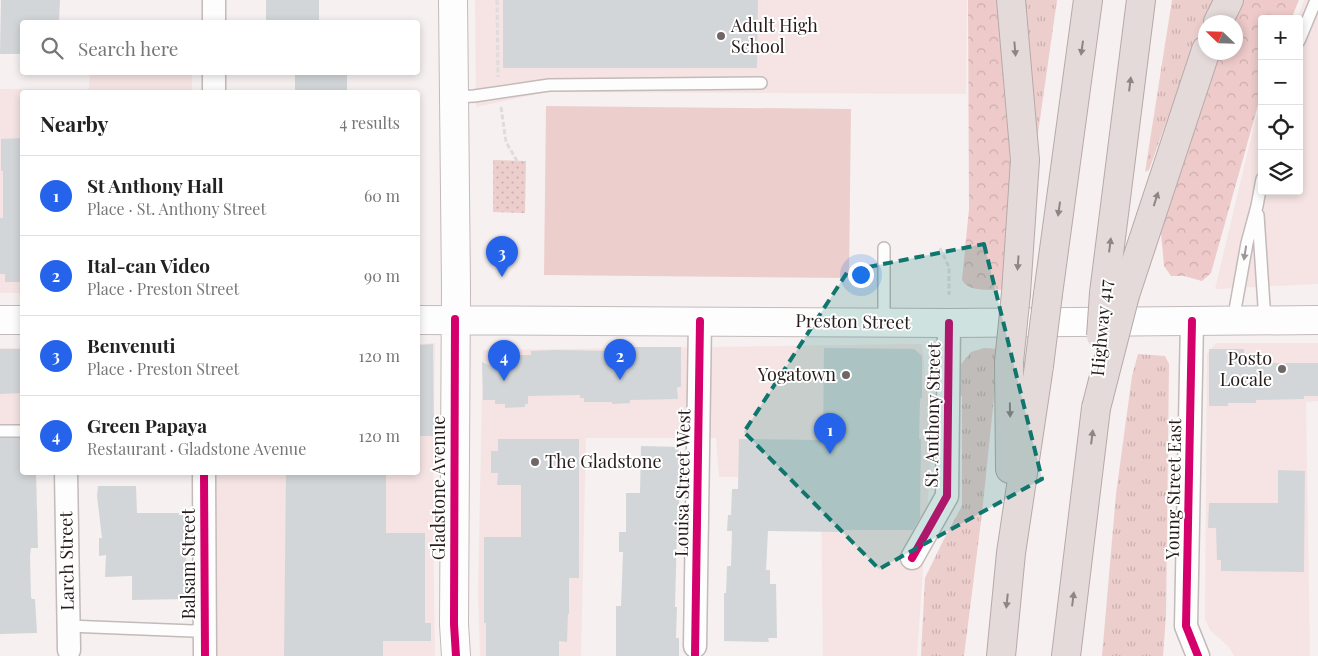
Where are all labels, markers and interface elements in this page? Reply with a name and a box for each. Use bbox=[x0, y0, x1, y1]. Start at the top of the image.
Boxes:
place label: Adult High School bbox=[730, 13, 818, 58]
north arrow bbox=[1198, 15, 1243, 60]
map controls bbox=[1258, 15, 1303, 195]
button: + bbox=[1258, 15, 1303, 60]
search box bbox=[20, 20, 420, 75]
marker: Adult High School bbox=[715, 30, 727, 42]
icon: search bbox=[38, 34, 66, 62]
text: Search here bbox=[78, 35, 178, 61]
one-way arrow bbox=[1012, 41, 1020, 57]
one-way arrow bbox=[1077, 41, 1085, 57]
button: − bbox=[1258, 60, 1303, 105]
one-way arrow bbox=[1127, 75, 1135, 91]
button: locate bbox=[1258, 105, 1303, 150]
text: Nearby bbox=[40, 109, 109, 137]
text: 4 results bbox=[339, 112, 400, 133]
button: layers bbox=[1258, 150, 1303, 195]
text: St Anthony Hall bbox=[87, 172, 224, 198]
text: 1 bbox=[53, 185, 59, 206]
text: 60 m bbox=[364, 185, 400, 206]
one-way arrow bbox=[1153, 191, 1160, 206]
text: Place · St. Anthony Street bbox=[87, 198, 266, 219]
one-way arrow bbox=[1055, 202, 1063, 218]
pin: 3 bbox=[486, 236, 518, 277]
one-way arrow bbox=[1106, 237, 1114, 253]
one-way arrow bbox=[1241, 245, 1249, 261]
text: Ital-can Video bbox=[87, 252, 210, 278]
one-way arrow bbox=[1013, 255, 1021, 271]
your location bbox=[848, 262, 874, 288]
text: 2 bbox=[52, 265, 60, 286]
text: 90 m bbox=[364, 265, 400, 286]
text: Place · Preston Street bbox=[87, 278, 239, 299]
street label: Highway 417 bbox=[1085, 278, 1117, 377]
street label: Preston Street bbox=[795, 308, 911, 334]
text: Benvenuti bbox=[87, 332, 175, 358]
pin: 2 bbox=[604, 339, 636, 380]
pin: 4 bbox=[488, 340, 520, 381]
street label: St. Anthony Street bbox=[919, 341, 945, 488]
text: 3 bbox=[52, 345, 60, 366]
text: 120 m bbox=[359, 345, 400, 366]
place label: Posto Locale bbox=[1220, 346, 1272, 391]
text: Place · Preston Street bbox=[87, 358, 239, 379]
place label: Yogatown bbox=[757, 362, 836, 386]
marker: Posto Locale bbox=[1276, 363, 1288, 375]
marker: Yogatown bbox=[840, 369, 852, 381]
one-way arrow bbox=[1006, 403, 1014, 419]
street label: Louisa Street West bbox=[669, 408, 695, 557]
text: Green Papaya bbox=[87, 412, 207, 438]
pin: 1 bbox=[814, 413, 846, 454]
street label: Gladstone Avenue bbox=[426, 416, 450, 560]
street label: Young Street East bbox=[1160, 418, 1186, 561]
text: 4 bbox=[52, 425, 60, 446]
text: 120 m bbox=[359, 425, 400, 446]
one-way arrow bbox=[1088, 429, 1096, 445]
text: Restaurant · Gladstone Avenue bbox=[87, 438, 306, 459]
place label: The Gladstone bbox=[545, 449, 662, 473]
marker: The Gladstone bbox=[529, 456, 541, 468]
street label: Balsam Street bbox=[176, 508, 200, 620]
street label: Larch Street bbox=[53, 511, 79, 611]
one-way arrow bbox=[1069, 590, 1077, 606]
one-way arrow bbox=[1002, 594, 1010, 610]

